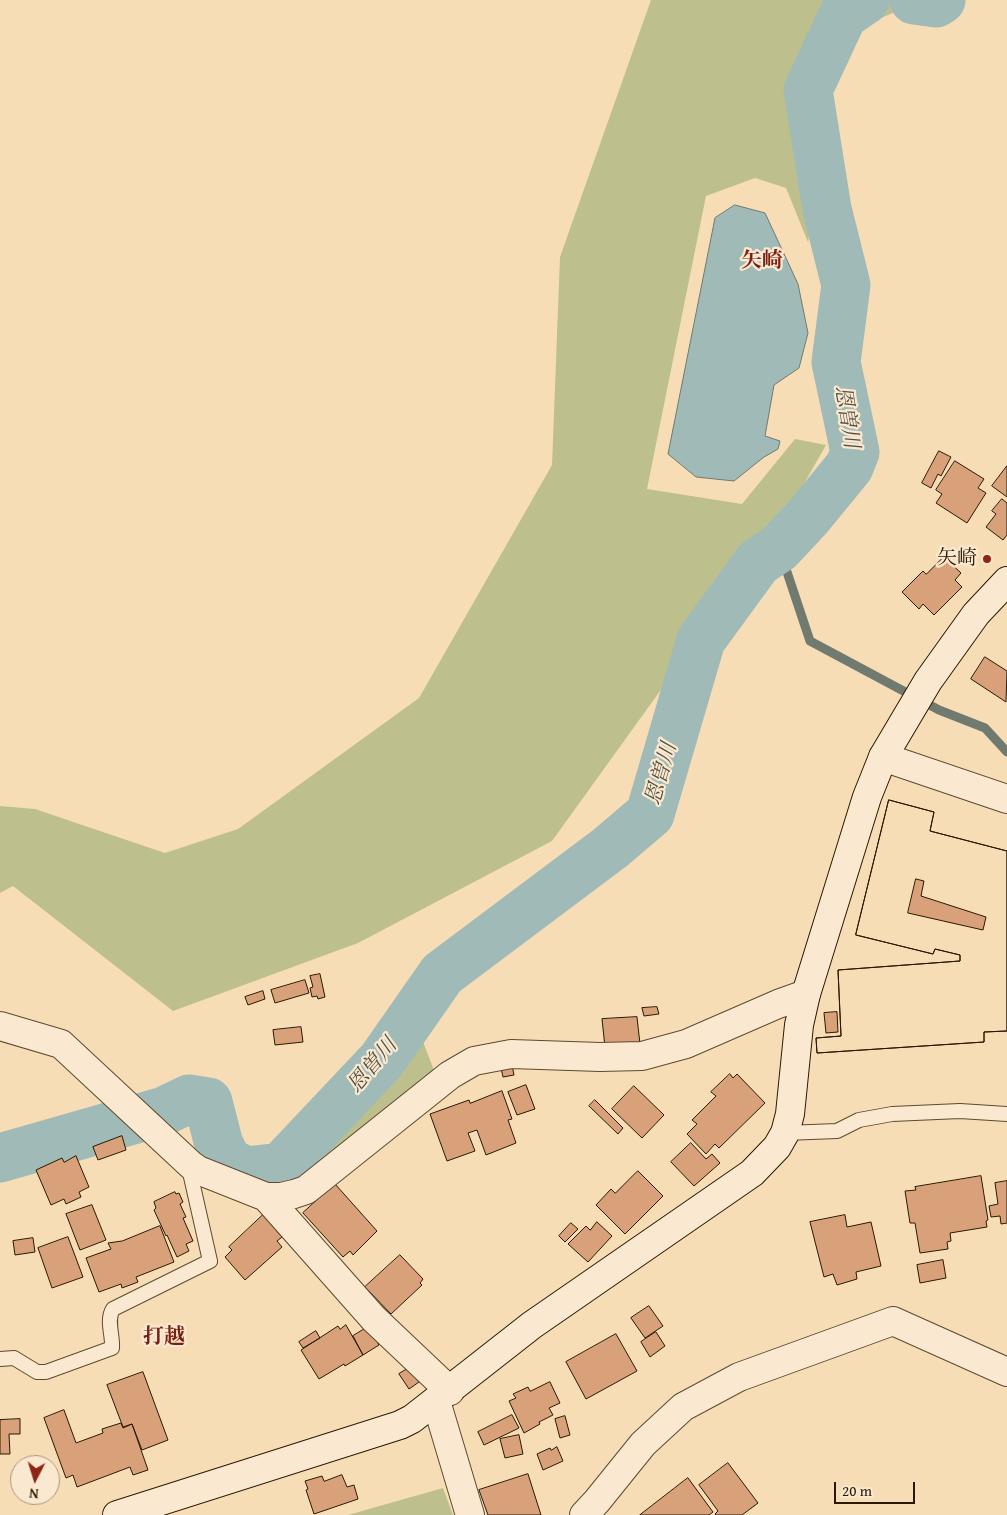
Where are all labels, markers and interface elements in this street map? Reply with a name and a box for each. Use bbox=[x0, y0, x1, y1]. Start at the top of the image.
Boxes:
district label: 矢崎 bbox=[741, 249, 783, 275]
water label: 恩曽川 bbox=[829, 384, 863, 450]
place label: 矢崎 bbox=[937, 547, 977, 571]
marker: 矢崎 bbox=[981, 553, 993, 565]
water label: 恩曽川 bbox=[641, 740, 683, 808]
water label: 恩曽川 bbox=[343, 1034, 403, 1098]
district label: 打越 bbox=[143, 1325, 185, 1351]
north arrow bbox=[10, 1455, 60, 1505]
scale bar bbox=[837, 1472, 918, 1504]
text: 20 m bbox=[842, 1480, 872, 1501]
text: N bbox=[28, 1484, 39, 1504]

